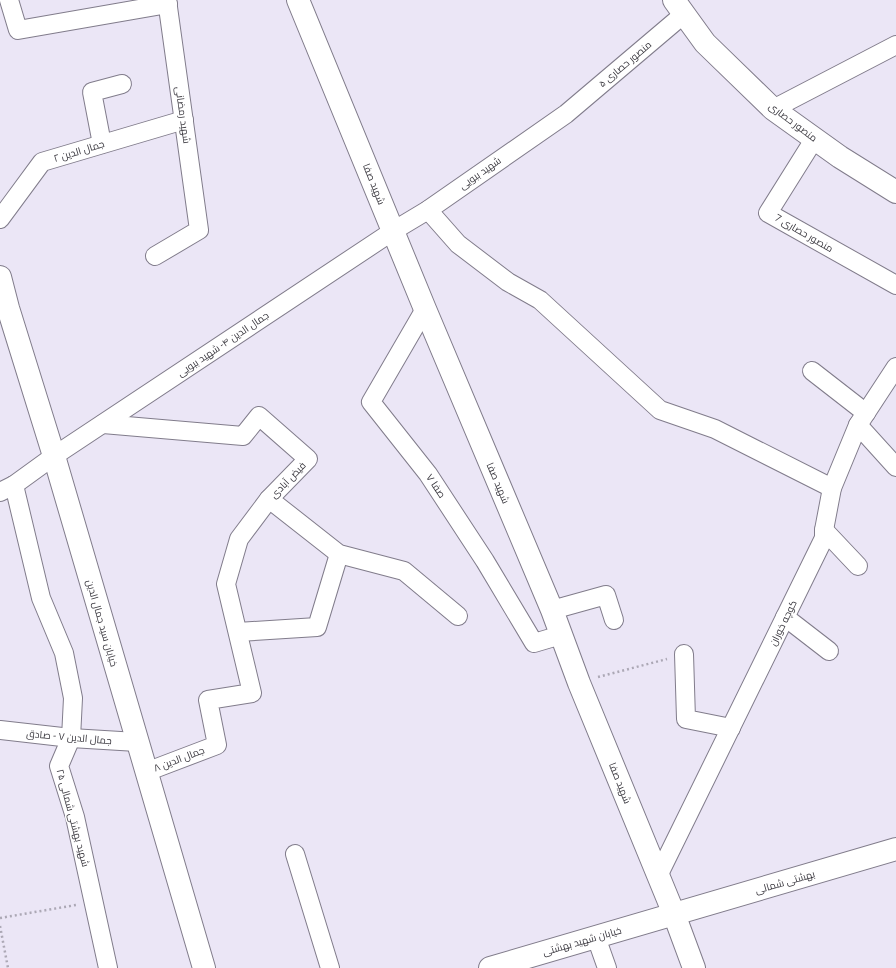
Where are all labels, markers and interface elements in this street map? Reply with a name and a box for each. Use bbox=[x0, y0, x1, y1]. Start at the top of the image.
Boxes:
street label: منصور حصاری ۵ bbox=[596, 39, 654, 90]
street label: شهید رمضانی bbox=[173, 86, 192, 144]
street label: منصور حصاری bbox=[766, 100, 819, 144]
street label: جمال الدین ۲ bbox=[52, 138, 106, 165]
street label: شهید ببویی bbox=[457, 155, 504, 192]
street label: شهید صفا bbox=[360, 162, 387, 206]
street label: منصور حصاری 7 bbox=[772, 212, 835, 255]
street label: جمال الدین ۴- شهید ببویی bbox=[175, 309, 271, 380]
street label: فیض آبادی bbox=[268, 460, 309, 501]
street label: شهید صفا bbox=[484, 461, 512, 505]
street label: صفا ۷ bbox=[424, 472, 448, 500]
street label: خیابان سید جمال الدین bbox=[83, 578, 120, 668]
street label: کوچه خوران bbox=[767, 598, 800, 648]
street label: جمال الدین ۷ - صادق bbox=[26, 728, 112, 747]
street label: جمال الدین ۸ bbox=[152, 744, 206, 775]
street label: شهید صفا bbox=[606, 761, 633, 805]
street label: ۲۵ شهید بهشتی شمالی bbox=[54, 768, 91, 868]
street label: بهشتی شمالی bbox=[754, 868, 816, 897]
street label: خیابان شهید بهشتی bbox=[541, 924, 623, 958]

